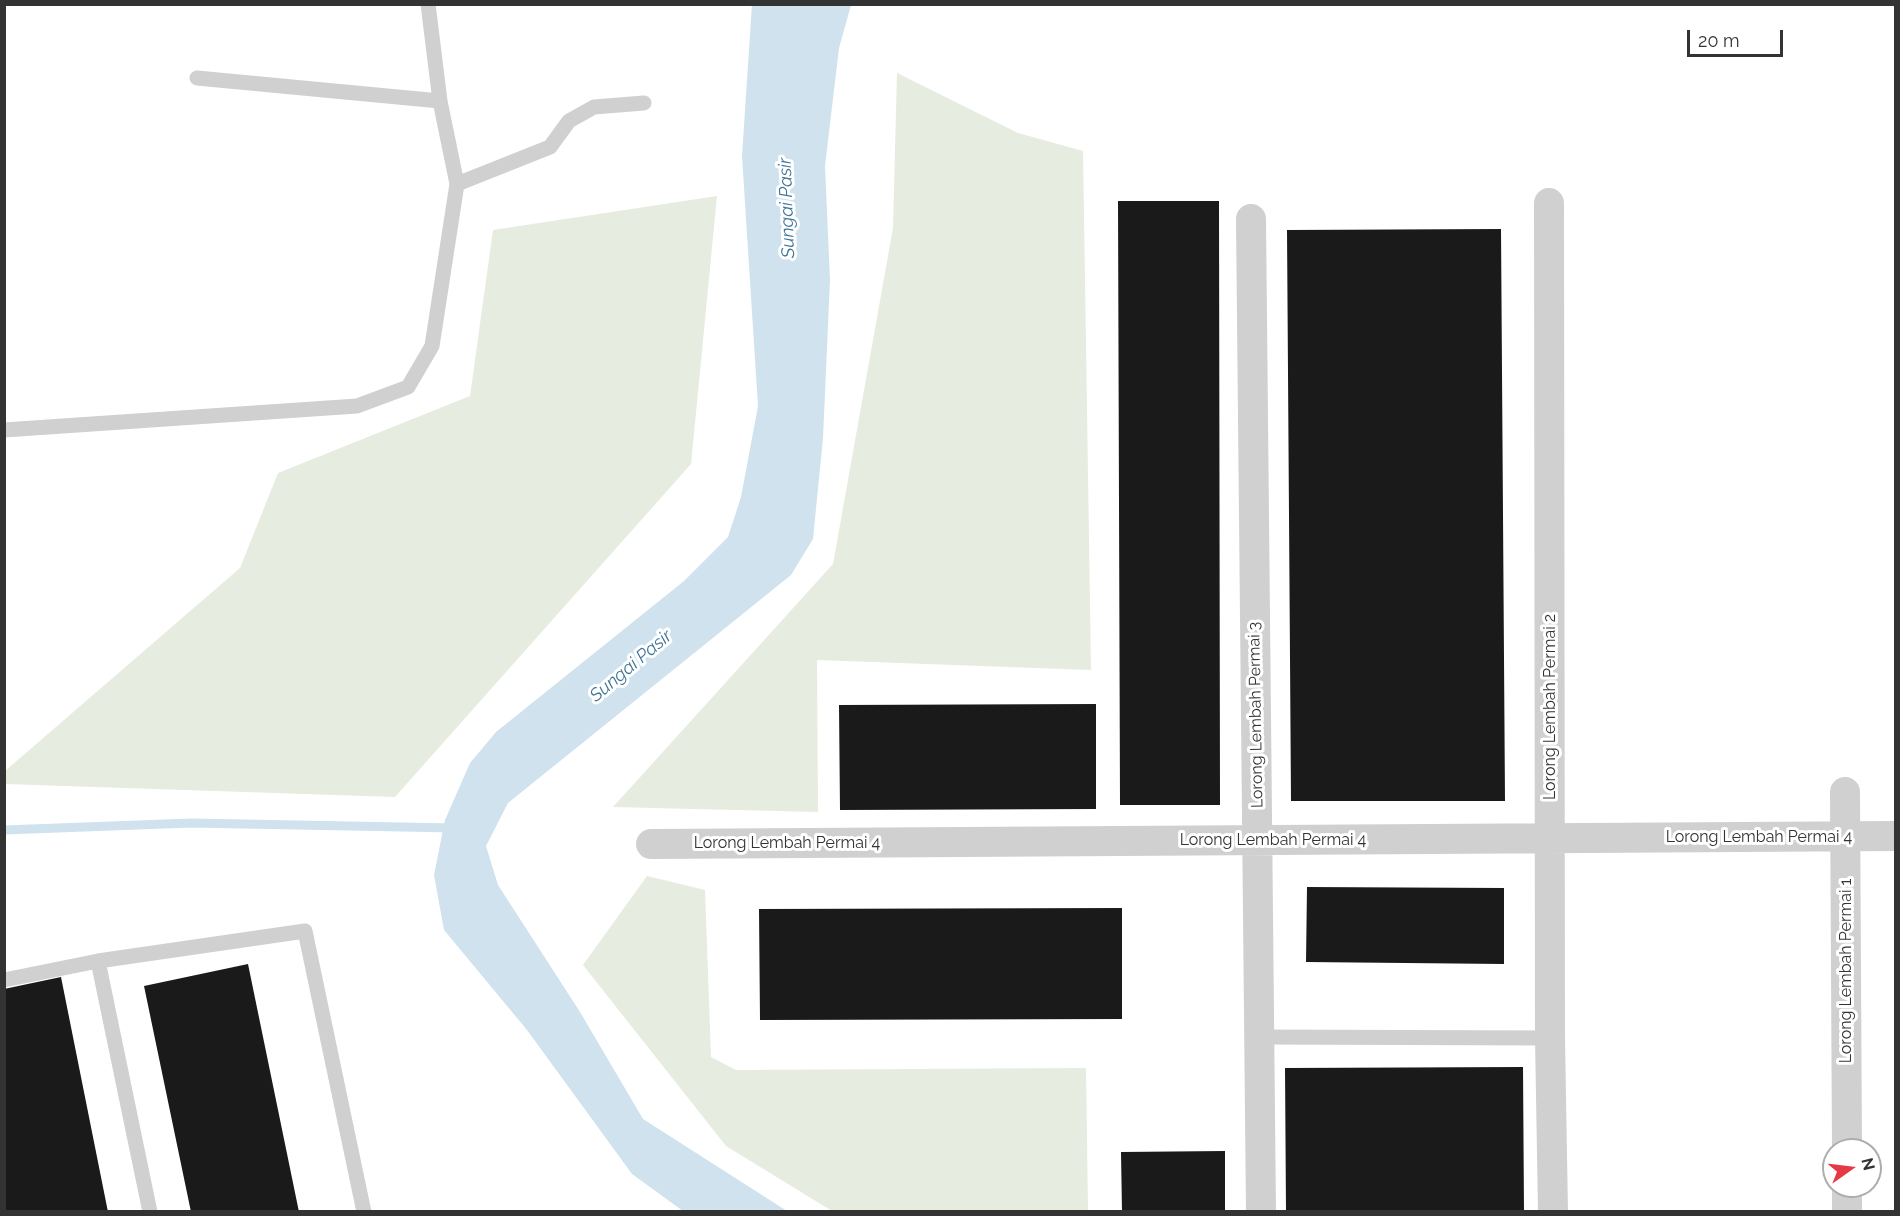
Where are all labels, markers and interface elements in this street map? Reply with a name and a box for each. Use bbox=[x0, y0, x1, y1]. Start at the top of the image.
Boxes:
scale bar bbox=[1690, 18, 1786, 56]
text: 20 m bbox=[1698, 30, 1740, 51]
water label: Sungai Pasir bbox=[774, 157, 800, 259]
street label: Lorong Lembah Permai 2 bbox=[1540, 614, 1560, 800]
street label: Lorong Lembah Permai 3 bbox=[1245, 622, 1267, 808]
water label: Sungai Pasir bbox=[586, 625, 676, 707]
street label: Lorong Lembah Permai 4 bbox=[1666, 827, 1852, 847]
street label: Lorong Lembah Permai 4 bbox=[1180, 830, 1366, 850]
street label: Lorong Lembah Permai 4 bbox=[694, 833, 880, 853]
street label: Lorong Lembah Permai 1 bbox=[1836, 879, 1856, 1063]
north arrow bbox=[1822, 1138, 1882, 1198]
text: N bbox=[1857, 1156, 1879, 1172]

